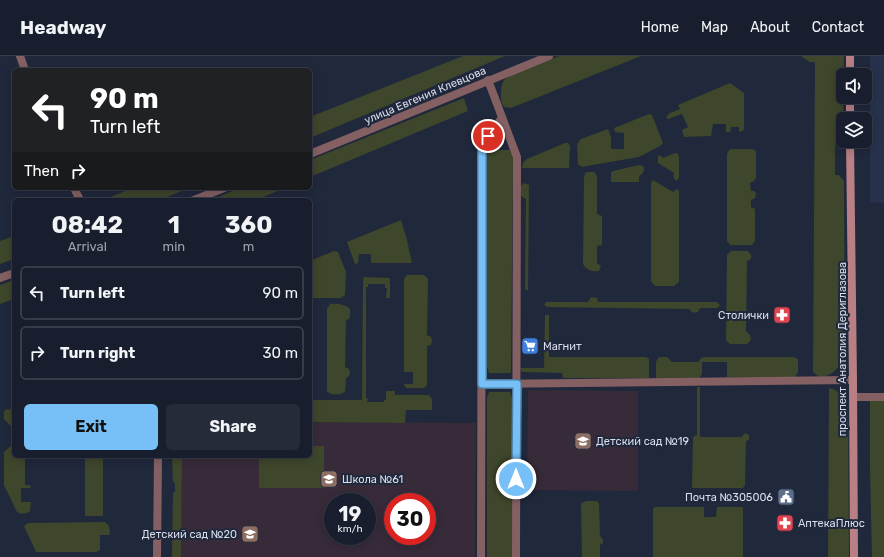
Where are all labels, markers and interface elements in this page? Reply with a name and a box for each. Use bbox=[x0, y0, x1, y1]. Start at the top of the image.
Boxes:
text: Headway bbox=[20, 16, 106, 39]
text: Home bbox=[641, 19, 679, 36]
text: Map bbox=[701, 19, 728, 36]
text: About bbox=[750, 19, 790, 36]
text: Contact bbox=[812, 19, 864, 36]
street label: улица Евгения Клевцова bbox=[362, 64, 488, 127]
map controls bbox=[836, 68, 872, 148]
button: sound bbox=[836, 68, 872, 104]
text: 90 m bbox=[90, 82, 159, 115]
icon: left bbox=[24, 84, 76, 136]
button: layers bbox=[836, 112, 872, 148]
text: Turn left bbox=[90, 116, 160, 138]
pin bbox=[471, 119, 505, 153]
icon: arrive bbox=[477, 125, 499, 147]
icon: right bbox=[67, 160, 89, 182]
text: Then bbox=[24, 162, 59, 180]
text: 08:42 bbox=[52, 211, 123, 239]
text: 1 bbox=[168, 211, 180, 239]
text: 360 bbox=[225, 211, 272, 239]
text: Arrival bbox=[68, 239, 107, 254]
text: min bbox=[163, 239, 185, 254]
text: m bbox=[243, 239, 254, 254]
street label: проспект Анатолия Дериглазова bbox=[836, 262, 849, 436]
icon: left bbox=[26, 282, 48, 304]
text: Turn left bbox=[60, 284, 125, 302]
text: 90 m bbox=[263, 284, 298, 302]
pharmacy icon: Столички bbox=[772, 305, 792, 325]
place label: Столички bbox=[718, 309, 769, 322]
supermarket icon: Магнит bbox=[520, 336, 540, 356]
place label: Магнит bbox=[543, 340, 582, 353]
icon: right bbox=[26, 342, 48, 364]
text: Turn right bbox=[60, 344, 135, 362]
text: 30 m bbox=[262, 344, 298, 362]
button: Exit bbox=[24, 404, 158, 450]
button: Share bbox=[166, 404, 300, 450]
school or university icon: Детский сад №19 bbox=[573, 431, 593, 451]
place label: Детский сад №19 bbox=[596, 435, 689, 448]
position arrow bbox=[495, 458, 537, 500]
school or university icon: Школа №61 bbox=[319, 469, 339, 489]
place label: Школа №61 bbox=[342, 473, 403, 486]
public building icon: Почта №305006 bbox=[776, 487, 796, 507]
place label: Почта №305006 bbox=[685, 491, 773, 504]
speed limit sign: 30 bbox=[384, 493, 436, 545]
text: 19 bbox=[339, 502, 361, 526]
pharmacy icon: АптекаПлюс bbox=[775, 513, 795, 533]
place label: АптекаПлюс bbox=[798, 517, 865, 530]
text: km/h bbox=[338, 523, 362, 535]
school or university icon: Детский сад №20 bbox=[240, 524, 260, 544]
place label: Детский сад №20 bbox=[142, 528, 237, 541]

